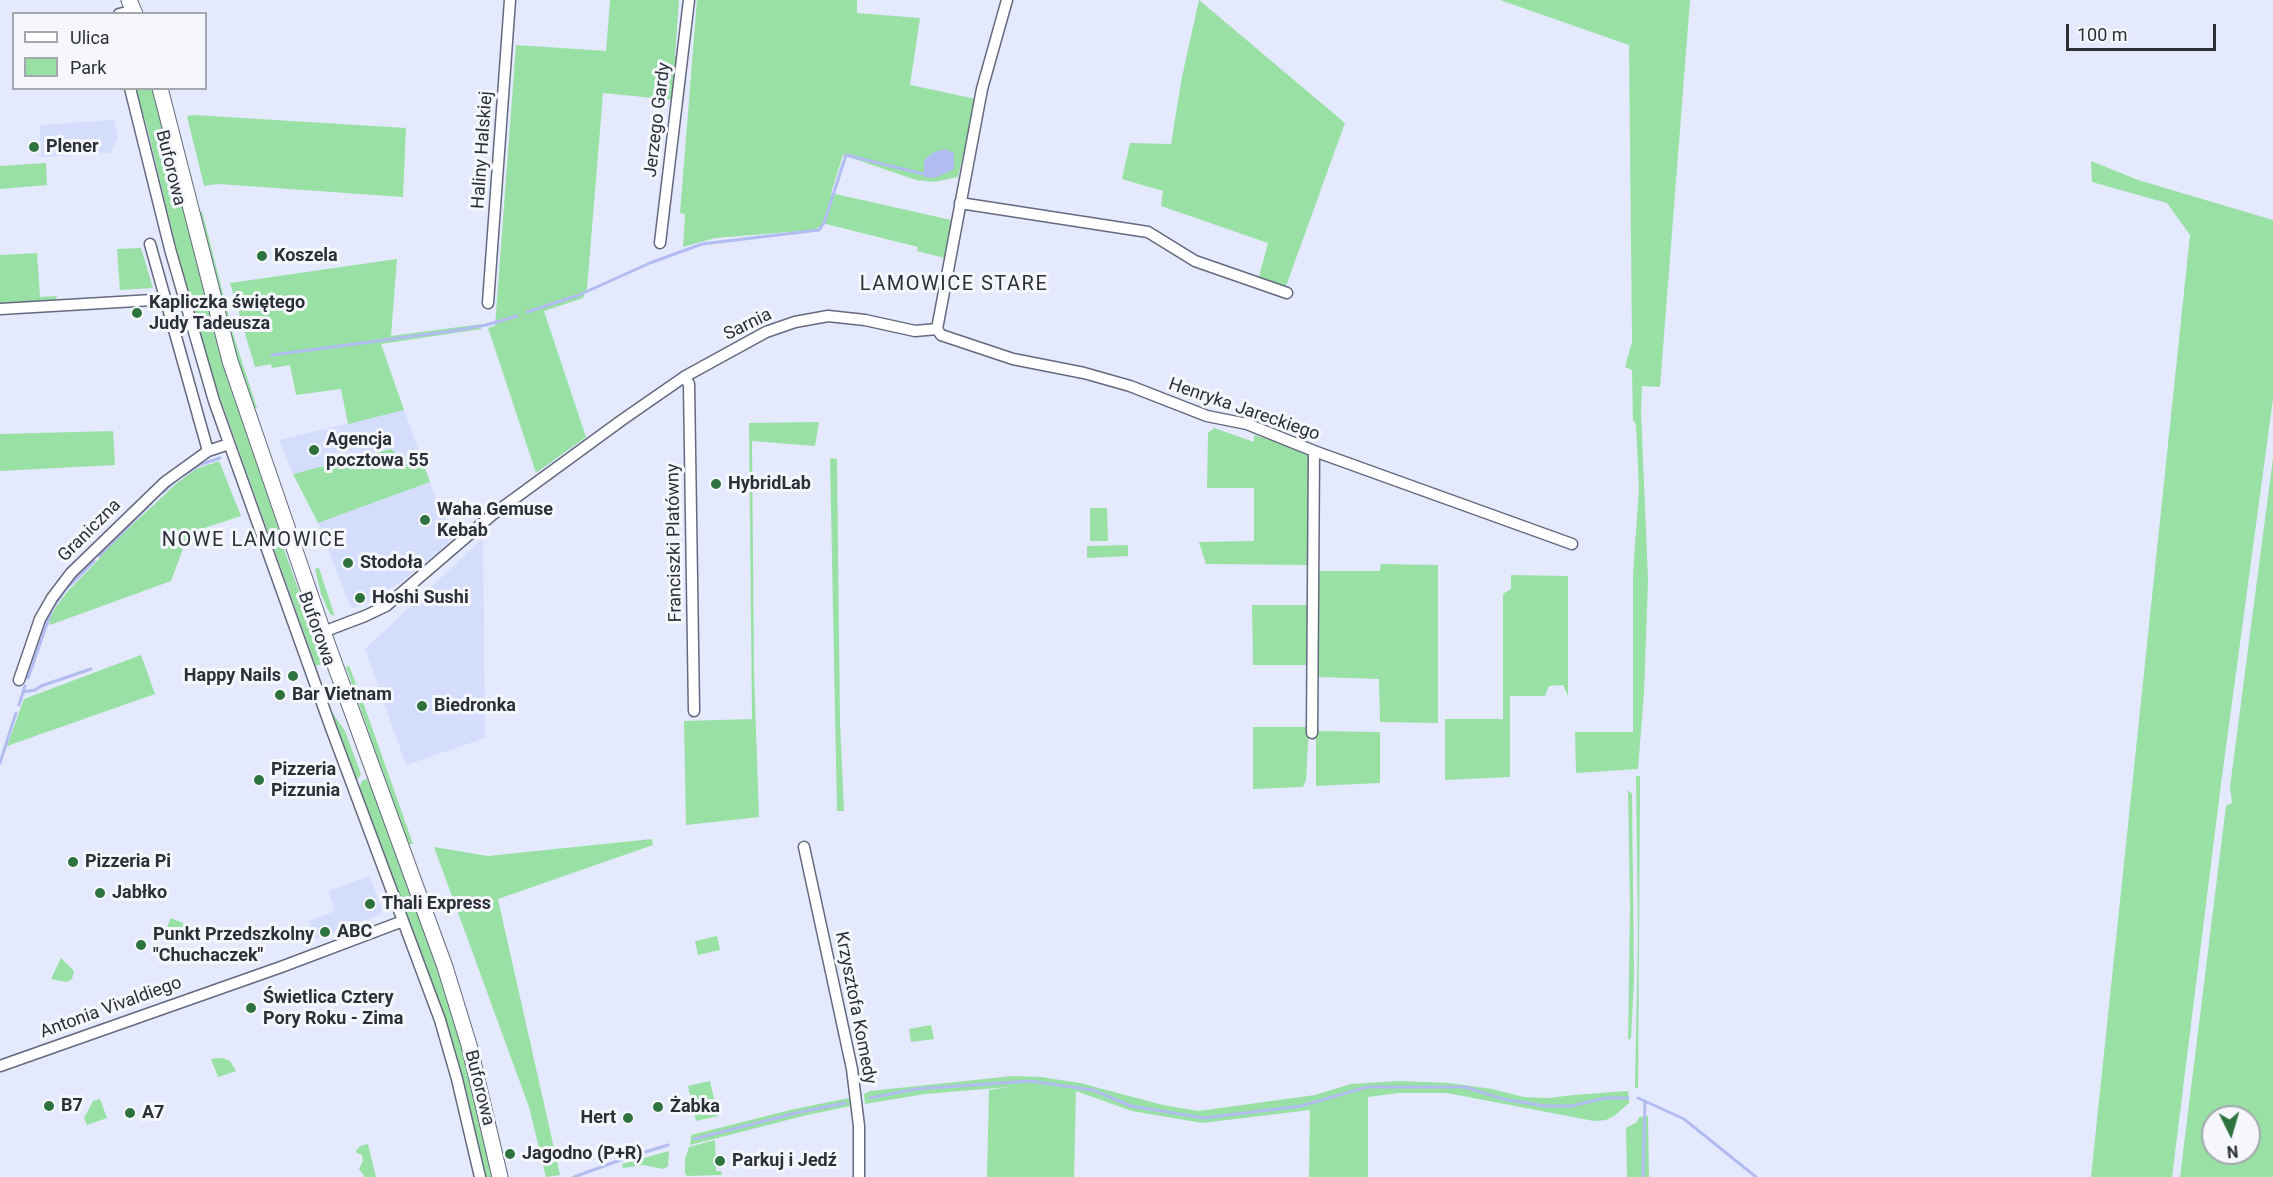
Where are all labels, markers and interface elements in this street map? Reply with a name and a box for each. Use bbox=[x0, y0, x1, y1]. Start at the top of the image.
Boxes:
legend bbox=[12, 12, 207, 90]
scale bar bbox=[2069, 12, 2219, 50]
text: 100 m bbox=[2077, 24, 2128, 45]
text: Ulica bbox=[70, 27, 110, 48]
text: Park bbox=[70, 57, 106, 78]
street label: Jerzego Gardy bbox=[640, 61, 676, 179]
street label: Haliny Halskiej bbox=[468, 90, 498, 210]
street label: Buforowa bbox=[150, 128, 190, 208]
place label: Plener bbox=[46, 136, 98, 158]
marker: Plener bbox=[27, 140, 41, 154]
place label: Koszela bbox=[274, 245, 338, 267]
marker: Koszela bbox=[255, 249, 269, 263]
district label: LAMOWICE STARE bbox=[860, 273, 1048, 297]
place label: Kapliczka świętego Judy Tadeusza bbox=[149, 292, 305, 334]
street label: Sarnia bbox=[720, 304, 776, 346]
marker: Kapliczka świętego Judy Tadeusza bbox=[130, 306, 144, 320]
street label: Henryka Jareckiego bbox=[1166, 374, 1322, 446]
place label: Agencja pocztowa 55 bbox=[326, 429, 429, 472]
marker: Agencja pocztowa 55 bbox=[307, 443, 321, 457]
street label: Franciszki Platówny bbox=[663, 463, 687, 623]
place label: HybridLab bbox=[728, 473, 811, 495]
marker: HybridLab bbox=[709, 477, 723, 491]
street label: Graniczna bbox=[54, 495, 126, 567]
place label: Waha Gemuse Kebab bbox=[437, 499, 553, 542]
marker: Waha Gemuse Kebab bbox=[418, 513, 432, 527]
district label: NOWE LAMOWICE bbox=[162, 529, 346, 553]
place label: Stodoła bbox=[360, 552, 423, 574]
marker: Stodoła bbox=[341, 556, 355, 570]
place label: Hoshi Sushi bbox=[372, 587, 469, 609]
street label: Buforowa bbox=[293, 589, 339, 669]
marker: Hoshi Sushi bbox=[353, 591, 367, 605]
place label: Happy Nails bbox=[184, 665, 281, 687]
marker: Happy Nails bbox=[286, 669, 300, 683]
place label: Bar Vietnam bbox=[292, 684, 392, 706]
marker: Bar Vietnam bbox=[273, 688, 287, 702]
place label: Biedronka bbox=[434, 695, 516, 717]
marker: Biedronka bbox=[415, 699, 429, 713]
place label: Pizzeria Pizzunia bbox=[271, 759, 340, 802]
marker: Pizzeria Pizzunia bbox=[252, 773, 266, 787]
place label: Pizzeria Pi bbox=[85, 851, 171, 873]
marker: Pizzeria Pi bbox=[66, 855, 80, 869]
place label: Jabłko bbox=[112, 882, 167, 904]
marker: Jabłko bbox=[93, 886, 107, 900]
place label: Thali Express bbox=[382, 893, 491, 915]
marker: Thali Express bbox=[363, 897, 377, 911]
place label: ABC bbox=[337, 921, 372, 943]
place label: Punkt Przedszkolny "Chuchaczek" bbox=[153, 924, 314, 966]
marker: ABC bbox=[318, 925, 332, 939]
street label: Krzysztofa Komedy bbox=[830, 930, 880, 1086]
marker: Punkt Przedszkolny "Chuchaczek" bbox=[134, 938, 148, 952]
street label: Antonia Vivaldiego bbox=[37, 972, 185, 1044]
place label: Świetlica Cztery Pory Roku - Zima bbox=[263, 987, 403, 1030]
marker: Świetlica Cztery Pory Roku - Zima bbox=[244, 1001, 258, 1015]
street label: Buforowa bbox=[459, 1048, 499, 1128]
place label: B7 bbox=[61, 1095, 83, 1117]
place label: Żabka bbox=[670, 1096, 720, 1118]
marker: B7 bbox=[42, 1099, 56, 1113]
marker: Żabka bbox=[651, 1100, 665, 1114]
place label: A7 bbox=[142, 1102, 164, 1124]
north arrow bbox=[2201, 1105, 2261, 1165]
marker: A7 bbox=[123, 1106, 137, 1120]
place label: Hert bbox=[580, 1107, 616, 1129]
marker: Hert bbox=[621, 1111, 635, 1125]
text: N bbox=[2226, 1141, 2239, 1161]
place label: Jagodno (P+R) bbox=[522, 1143, 643, 1165]
marker: Jagodno (P+R) bbox=[503, 1147, 517, 1161]
place label: Parkuj i Jedź bbox=[732, 1150, 837, 1172]
marker: Parkuj i Jedź bbox=[713, 1154, 727, 1168]

